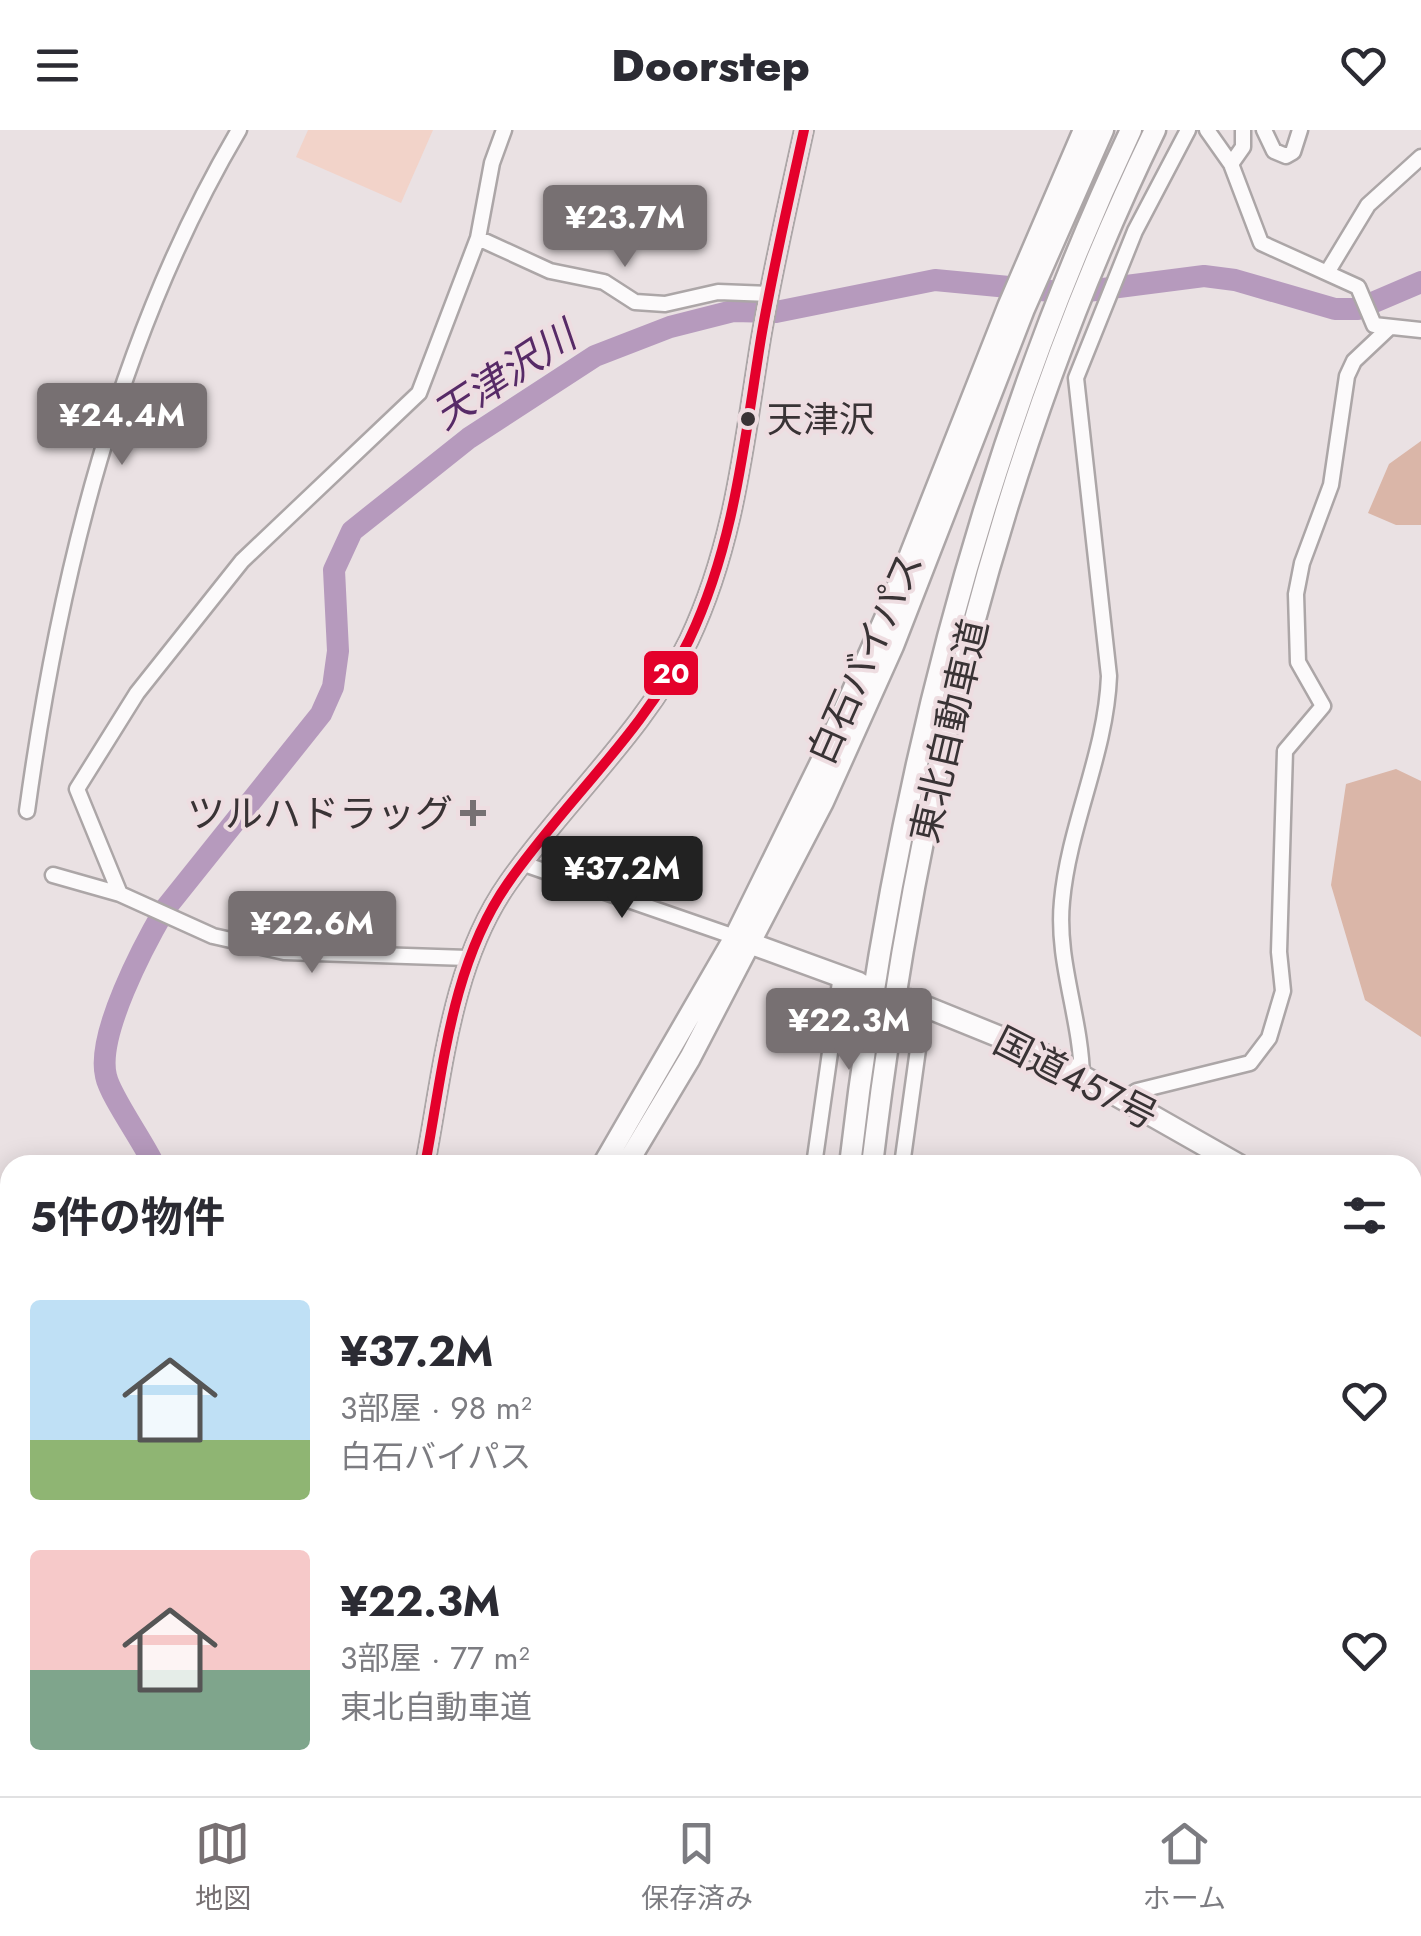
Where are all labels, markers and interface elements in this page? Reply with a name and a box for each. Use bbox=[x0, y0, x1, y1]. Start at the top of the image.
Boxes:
text: Doorstep bbox=[611, 33, 810, 98]
icon: menu bbox=[30, 38, 85, 93]
icon: heart bbox=[1336, 38, 1391, 93]
pin: ¥23.7M bbox=[544, 185, 706, 270]
text: ¥23.7M bbox=[565, 194, 685, 240]
water label: 天津沢川 bbox=[421, 305, 590, 443]
pin: ¥24.4M bbox=[41, 383, 203, 468]
text: ¥24.4M bbox=[59, 392, 185, 438]
place label: 天津沢 bbox=[767, 393, 875, 445]
marker: 天津沢 bbox=[738, 409, 758, 429]
street label: 白石バイパス bbox=[794, 543, 936, 773]
street label: 東北自動車道 bbox=[897, 614, 1001, 848]
line badge: 20 bbox=[642, 649, 700, 697]
text: 20 bbox=[653, 653, 689, 694]
place label: ツルハドラッグ bbox=[187, 786, 453, 841]
marker: ツルハドラッグ bbox=[462, 802, 484, 824]
pin: ¥37.2M bbox=[541, 836, 703, 921]
text: ¥37.2M bbox=[564, 845, 680, 891]
pin: ¥22.6M bbox=[231, 891, 393, 976]
text: ¥22.6M bbox=[250, 900, 374, 946]
pin: ¥22.3M bbox=[768, 988, 930, 1073]
text: ¥22.3M bbox=[788, 997, 910, 1043]
street label: 国道457号 bbox=[984, 1013, 1168, 1143]
text: 5件の物件 bbox=[30, 1187, 225, 1248]
icon: filters bbox=[1337, 1188, 1392, 1243]
text: ¥37.2M bbox=[340, 1321, 493, 1382]
icon: home bbox=[110, 1340, 230, 1460]
icon: heart bbox=[1337, 1373, 1392, 1428]
text: 3部屋 · 98 m² bbox=[340, 1385, 532, 1431]
text: 白石バイパス bbox=[340, 1434, 531, 1480]
text: ¥22.3M bbox=[340, 1571, 500, 1632]
icon: home bbox=[110, 1590, 230, 1710]
icon: heart bbox=[1337, 1623, 1392, 1678]
text: 3部屋 · 77 m² bbox=[340, 1635, 530, 1681]
text: 東北自動車道 bbox=[340, 1684, 532, 1730]
tab: 地図 bbox=[195, 1816, 251, 1919]
tab: 保存済み bbox=[641, 1816, 753, 1919]
tab: ホーム bbox=[1143, 1816, 1226, 1919]

